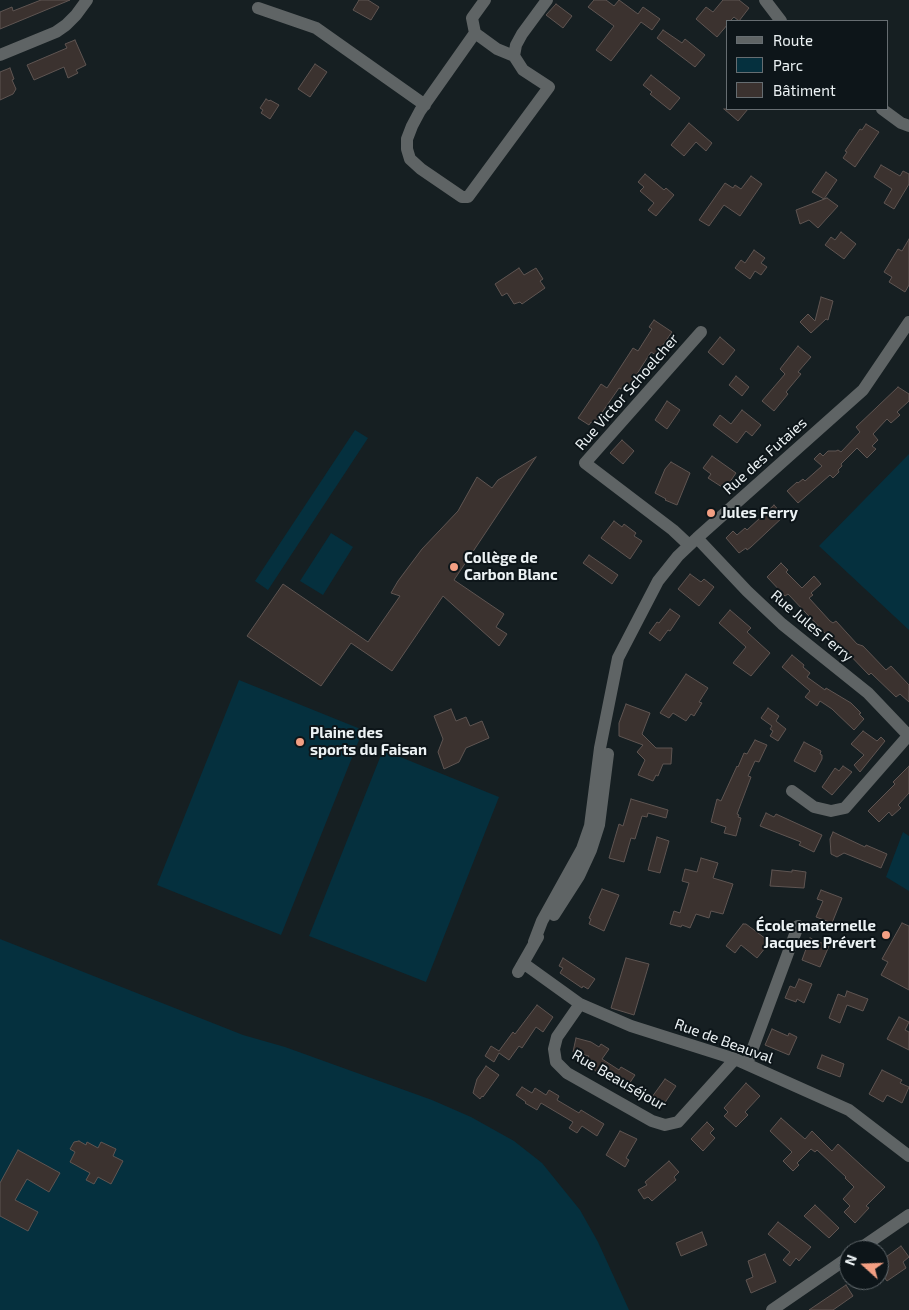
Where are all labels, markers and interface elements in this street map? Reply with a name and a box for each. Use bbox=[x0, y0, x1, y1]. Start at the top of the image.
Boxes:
legend bbox=[726, 20, 889, 110]
text: Route bbox=[773, 31, 813, 49]
text: Parc bbox=[773, 56, 803, 74]
text: Bâtiment bbox=[773, 81, 836, 99]
street label: Rue Victor Schoelcher bbox=[571, 330, 683, 454]
street label: Rue des Futaies bbox=[719, 414, 811, 498]
place label: Jules Ferry bbox=[721, 504, 798, 522]
marker: Jules Ferry bbox=[705, 507, 717, 519]
place label: Collège de Carbon Blanc bbox=[464, 549, 558, 584]
marker: Collège de Carbon Blanc bbox=[448, 561, 460, 573]
street label: Rue Jules Ferry bbox=[767, 586, 857, 666]
place label: Plaine des sports du Faisan bbox=[310, 724, 427, 759]
marker: Plaine des sports du Faisan bbox=[294, 736, 306, 748]
place label: École maternelle Jacques Prévert bbox=[756, 917, 876, 952]
marker: École maternelle Jacques Prévert bbox=[880, 929, 892, 941]
street label: Rue de Beauval bbox=[672, 1015, 776, 1067]
street label: Rue Beauséjour bbox=[569, 1046, 669, 1114]
north arrow bbox=[839, 1240, 889, 1290]
text: N bbox=[841, 1252, 860, 1268]

